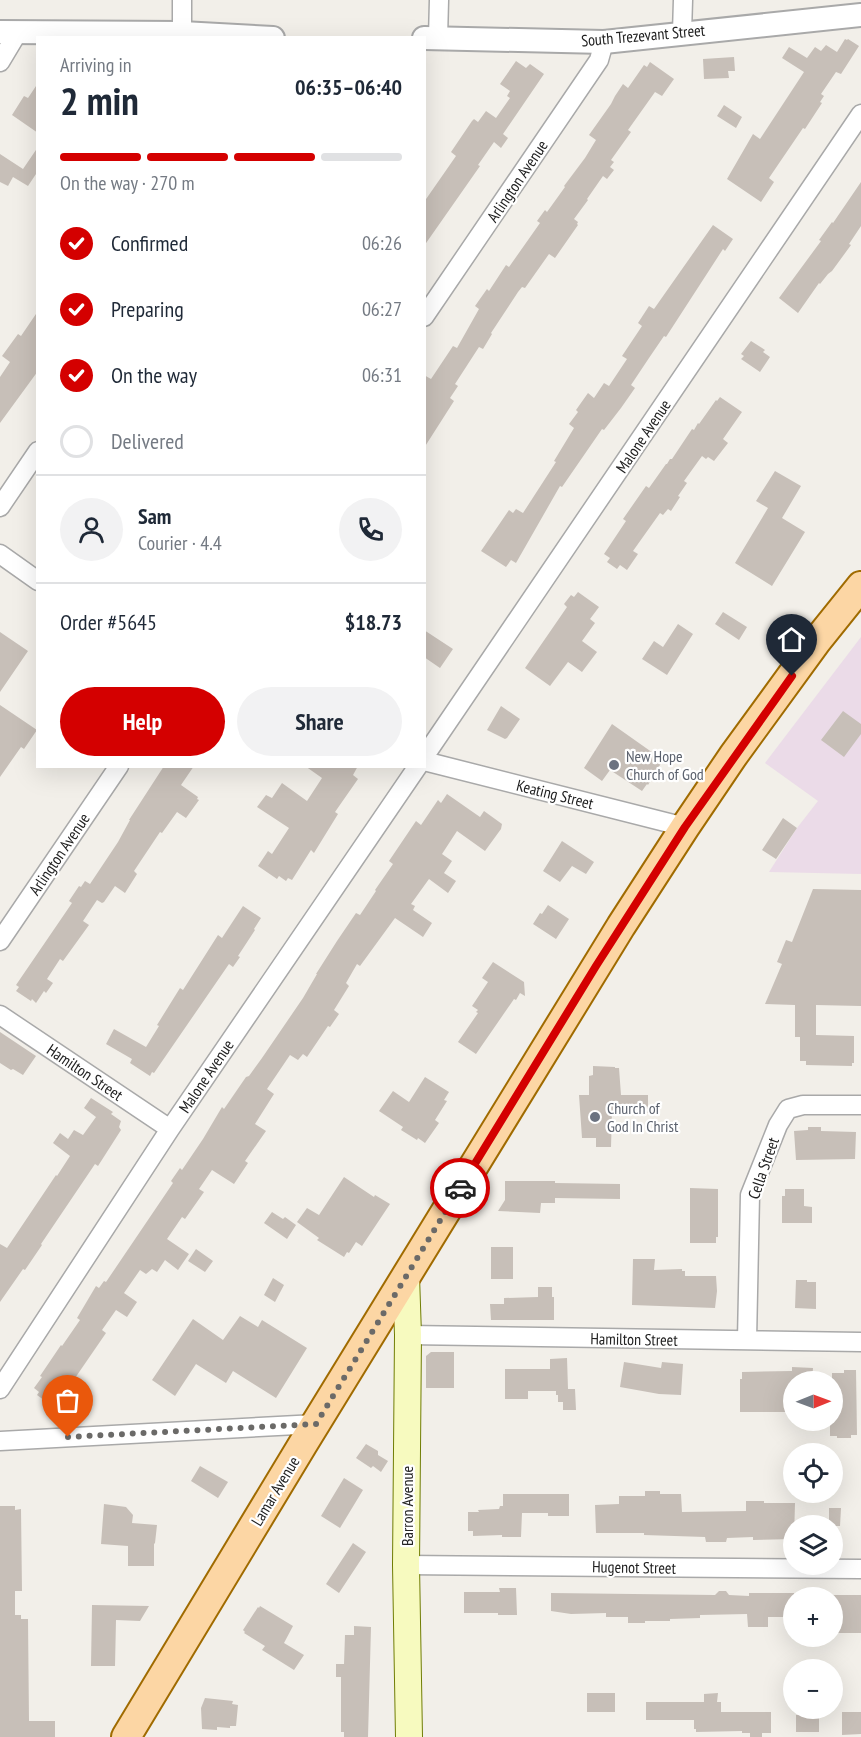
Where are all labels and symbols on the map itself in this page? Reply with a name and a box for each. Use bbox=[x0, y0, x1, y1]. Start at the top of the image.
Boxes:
street label: South Trezevant Street bbox=[580, 20, 706, 50]
street label: Arlington Avenue bbox=[482, 136, 552, 226]
street label: Malone Avenue bbox=[611, 395, 675, 477]
pin bbox=[766, 614, 817, 676]
place label: New Hope Church of God bbox=[626, 746, 704, 784]
marker: New Hope Church of God bbox=[607, 758, 621, 772]
street label: Keating Street bbox=[514, 775, 596, 813]
street label: Arlington Avenue bbox=[24, 809, 94, 899]
street label: Malone Avenue bbox=[174, 1035, 238, 1117]
street label: Hamilton Street bbox=[43, 1039, 127, 1105]
place label: Church of God In Christ bbox=[607, 1098, 679, 1136]
marker: Church of God In Christ bbox=[588, 1110, 602, 1124]
street label: Cella Street bbox=[743, 1134, 783, 1201]
courier bbox=[430, 1158, 490, 1218]
street label: Hamilton Street bbox=[590, 1328, 678, 1350]
north arrow bbox=[783, 1371, 843, 1431]
pin bbox=[42, 1375, 93, 1437]
street label: Lamar Avenue bbox=[246, 1453, 304, 1529]
street label: Barron Avenue bbox=[397, 1466, 417, 1546]
street label: Hugenot Street bbox=[592, 1556, 677, 1578]

